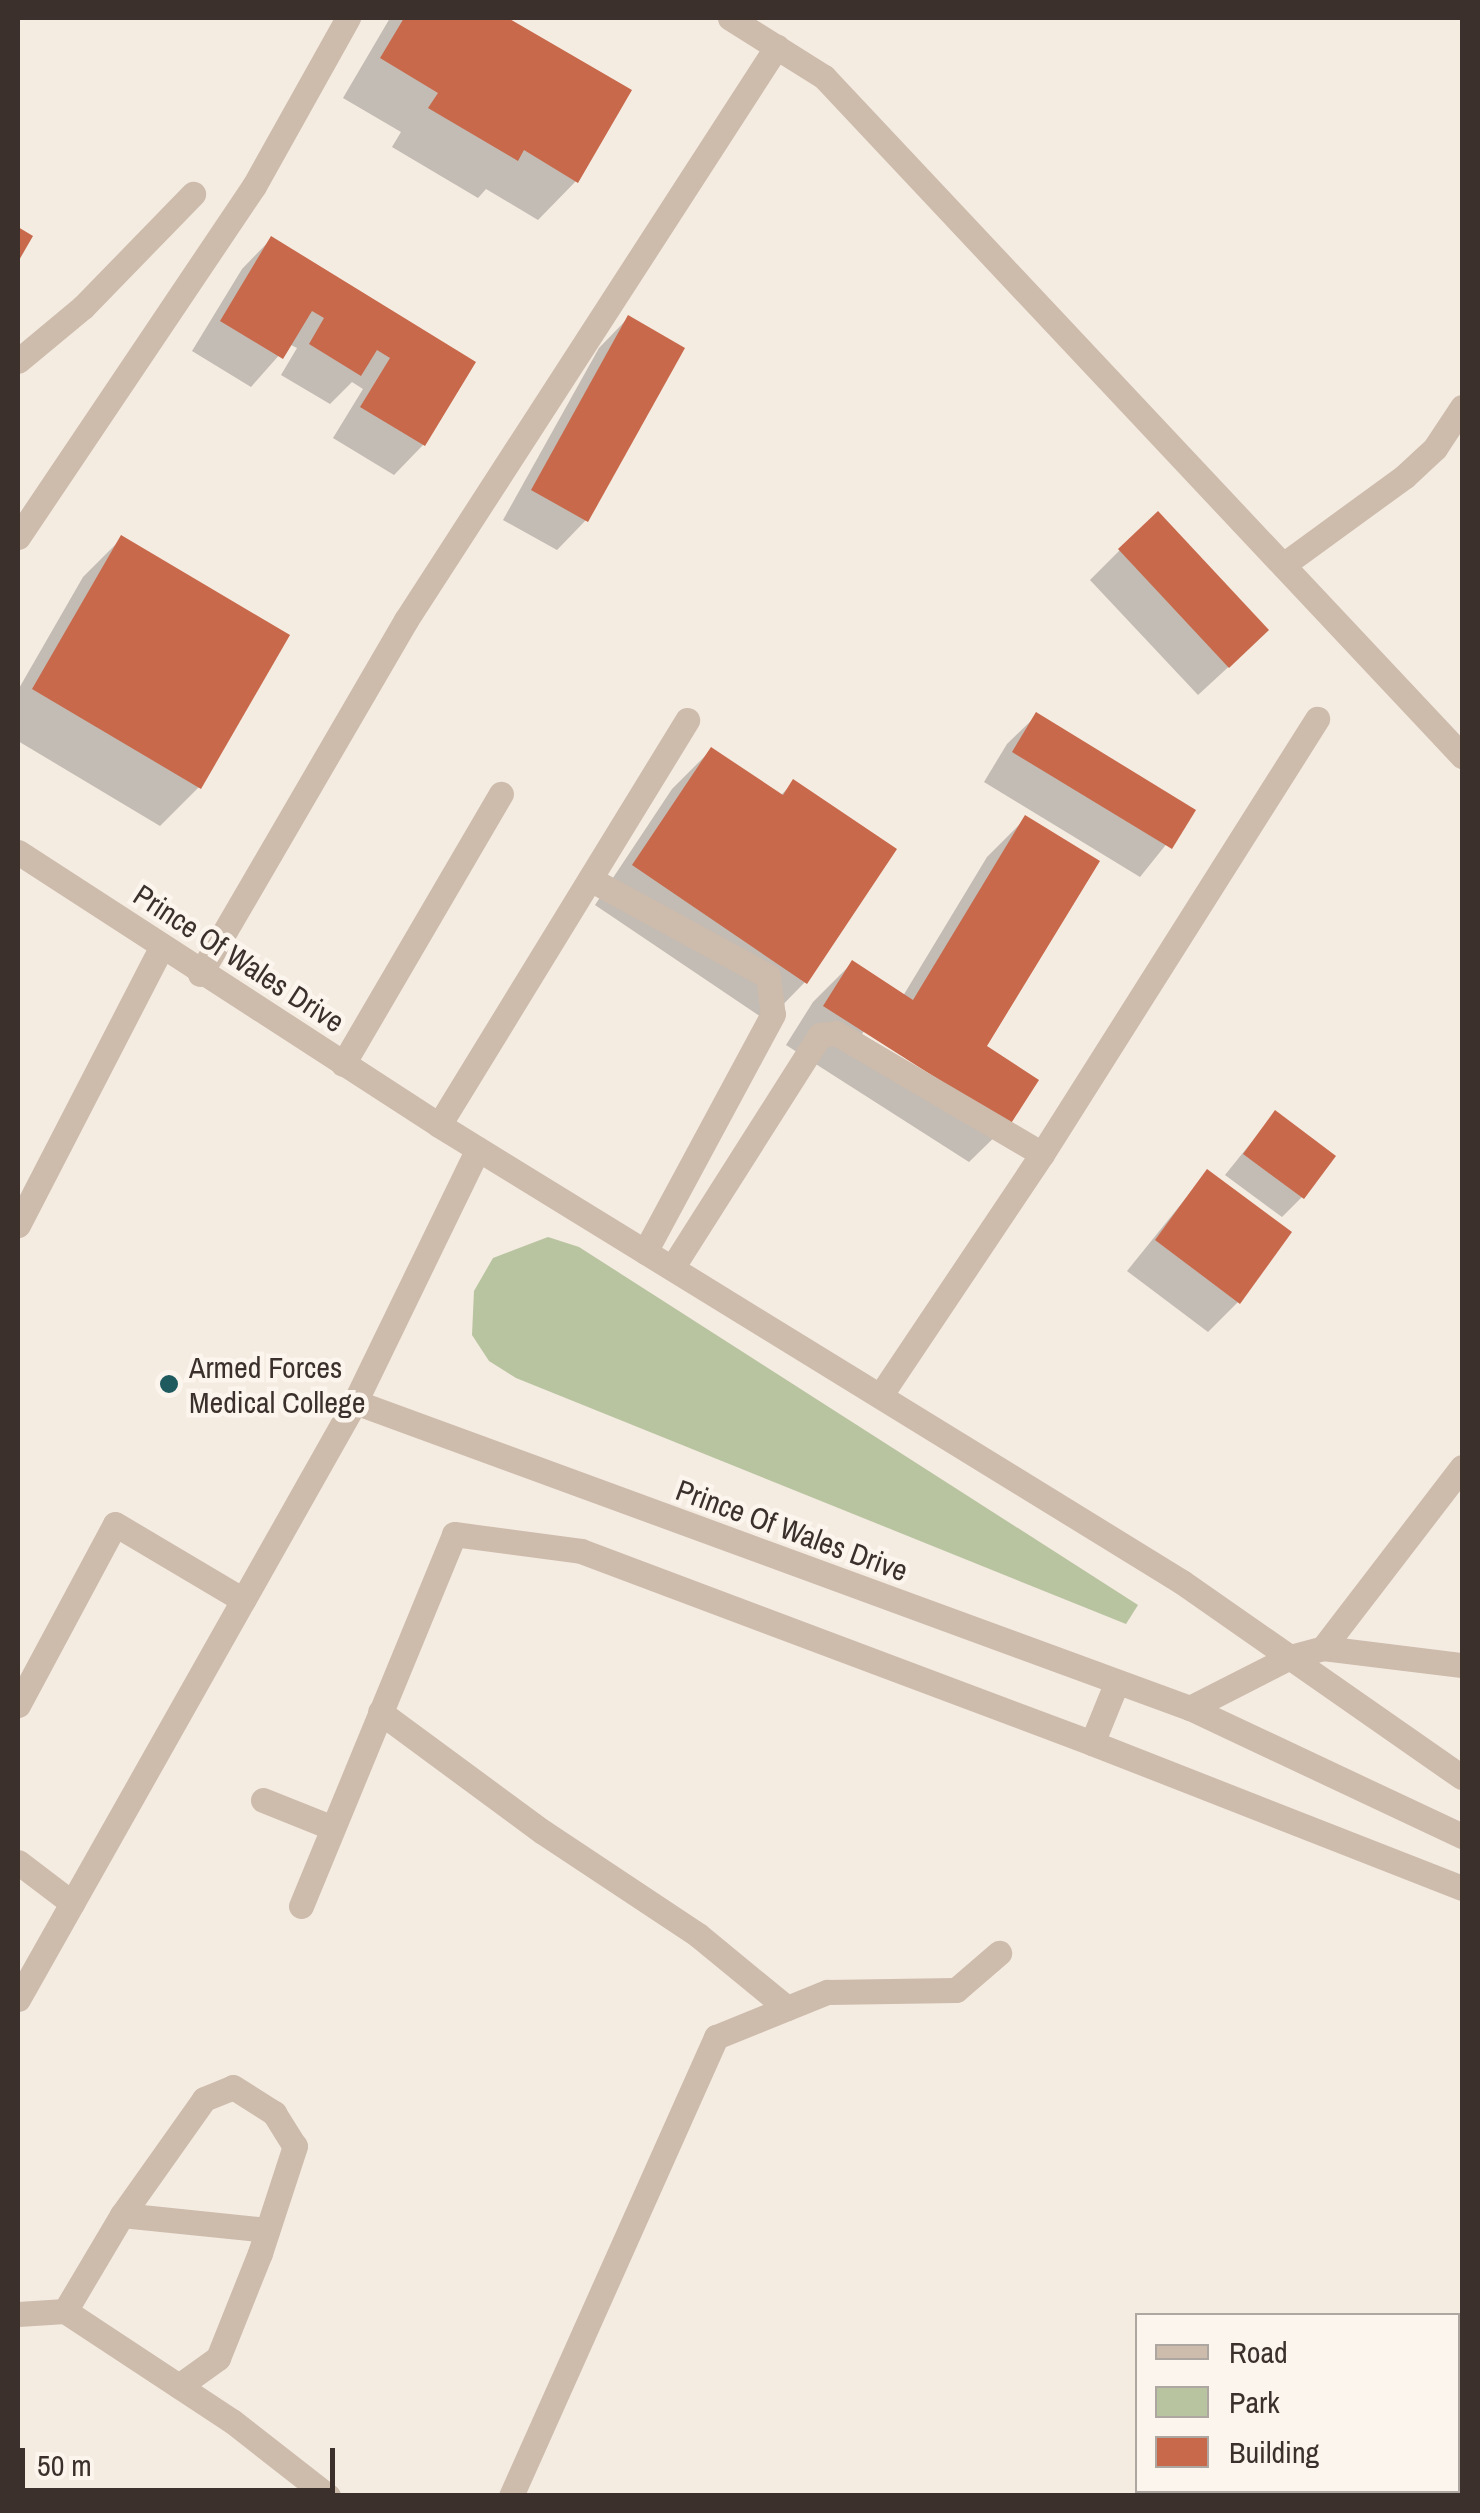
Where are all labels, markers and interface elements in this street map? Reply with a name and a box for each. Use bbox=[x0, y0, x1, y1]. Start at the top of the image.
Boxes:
street label: Prince Of Wales Drive bbox=[127, 877, 351, 1039]
place label: Armed Forces Medical College bbox=[189, 1349, 365, 1420]
marker: Armed Forces Medical College bbox=[158, 1373, 180, 1395]
street label: Prince Of Wales Drive bbox=[671, 1471, 913, 1589]
legend bbox=[1135, 2313, 1460, 2493]
text: Road bbox=[1229, 2332, 1288, 2372]
text: Park bbox=[1229, 2382, 1280, 2422]
scale bar bbox=[25, 2428, 340, 2490]
text: Building bbox=[1229, 2432, 1319, 2472]
text: 50 m bbox=[37, 2445, 92, 2485]

